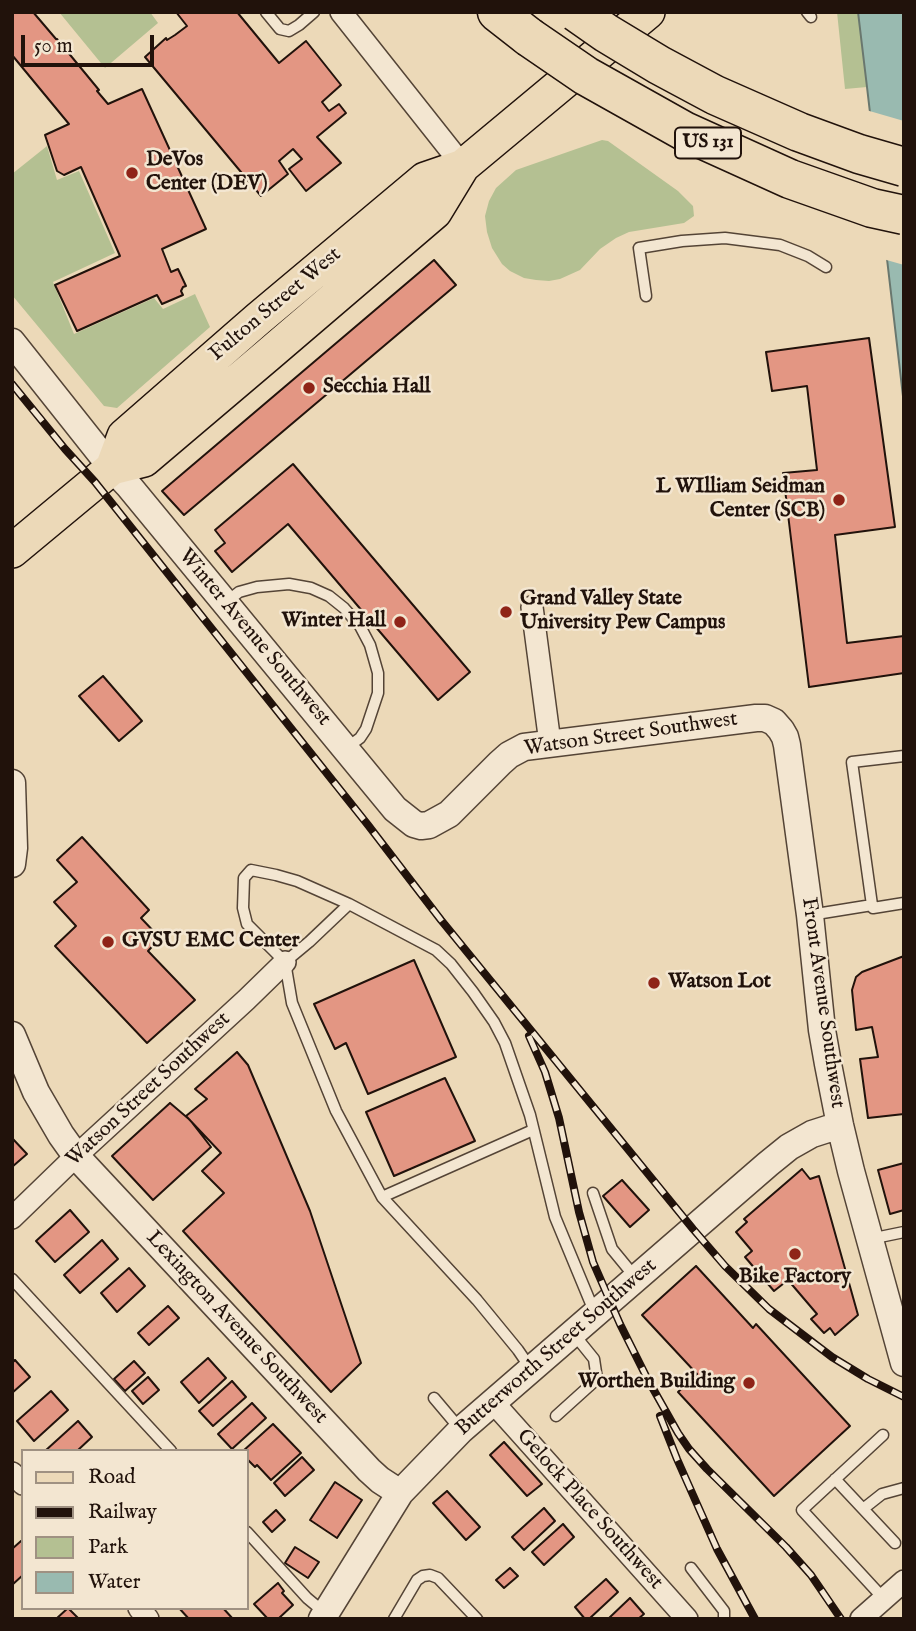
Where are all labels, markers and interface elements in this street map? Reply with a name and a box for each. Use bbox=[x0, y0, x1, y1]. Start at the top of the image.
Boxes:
scale bar bbox=[24, 21, 158, 65]
text: 50 m bbox=[34, 33, 73, 60]
road number: US 131 bbox=[675, 127, 741, 158]
place label: DeVos Center (DEV) bbox=[146, 148, 268, 198]
marker: DeVos Center (DEV) bbox=[124, 165, 140, 181]
street label: Fulton Street West bbox=[205, 243, 347, 367]
place label: Secchia Hall bbox=[323, 375, 431, 401]
marker: Secchia Hall bbox=[301, 380, 317, 396]
place label: L WIlliam Seidman Center (SCB) bbox=[656, 475, 825, 525]
marker: L WIlliam Seidman Center (SCB) bbox=[831, 492, 847, 508]
street label: Winter Avenue Southwest bbox=[172, 544, 336, 732]
place label: Grand Valley State University Pew Campus bbox=[520, 587, 725, 637]
marker: Grand Valley State University Pew Campus bbox=[498, 604, 514, 620]
place label: Winter Hall bbox=[281, 609, 386, 635]
marker: Winter Hall bbox=[392, 614, 408, 630]
street label: Watson Street Southwest bbox=[523, 708, 739, 762]
street label: Front Avenue Southwest bbox=[795, 896, 849, 1110]
place label: GVSU EMC Center bbox=[122, 929, 299, 955]
marker: GVSU EMC Center bbox=[100, 934, 116, 950]
place label: Watson Lot bbox=[668, 970, 771, 996]
marker: Watson Lot bbox=[646, 975, 662, 991]
street label: Watson Street Southwest bbox=[62, 1007, 236, 1173]
street label: Lexington Avenue Southwest bbox=[140, 1226, 332, 1430]
marker: Bike Factory bbox=[787, 1246, 803, 1262]
street label: Butterworth Street Southwest bbox=[451, 1254, 663, 1442]
place label: Bike Factory bbox=[739, 1265, 851, 1291]
place label: Worthen Building bbox=[578, 1370, 735, 1396]
marker: Worthen Building bbox=[741, 1375, 757, 1391]
street label: Gelock Place Southwest bbox=[510, 1425, 668, 1595]
legend bbox=[21, 1449, 248, 1610]
text: Road bbox=[88, 1464, 135, 1491]
text: Railway bbox=[88, 1499, 157, 1526]
text: Park bbox=[88, 1534, 128, 1561]
text: Water bbox=[88, 1569, 140, 1596]

